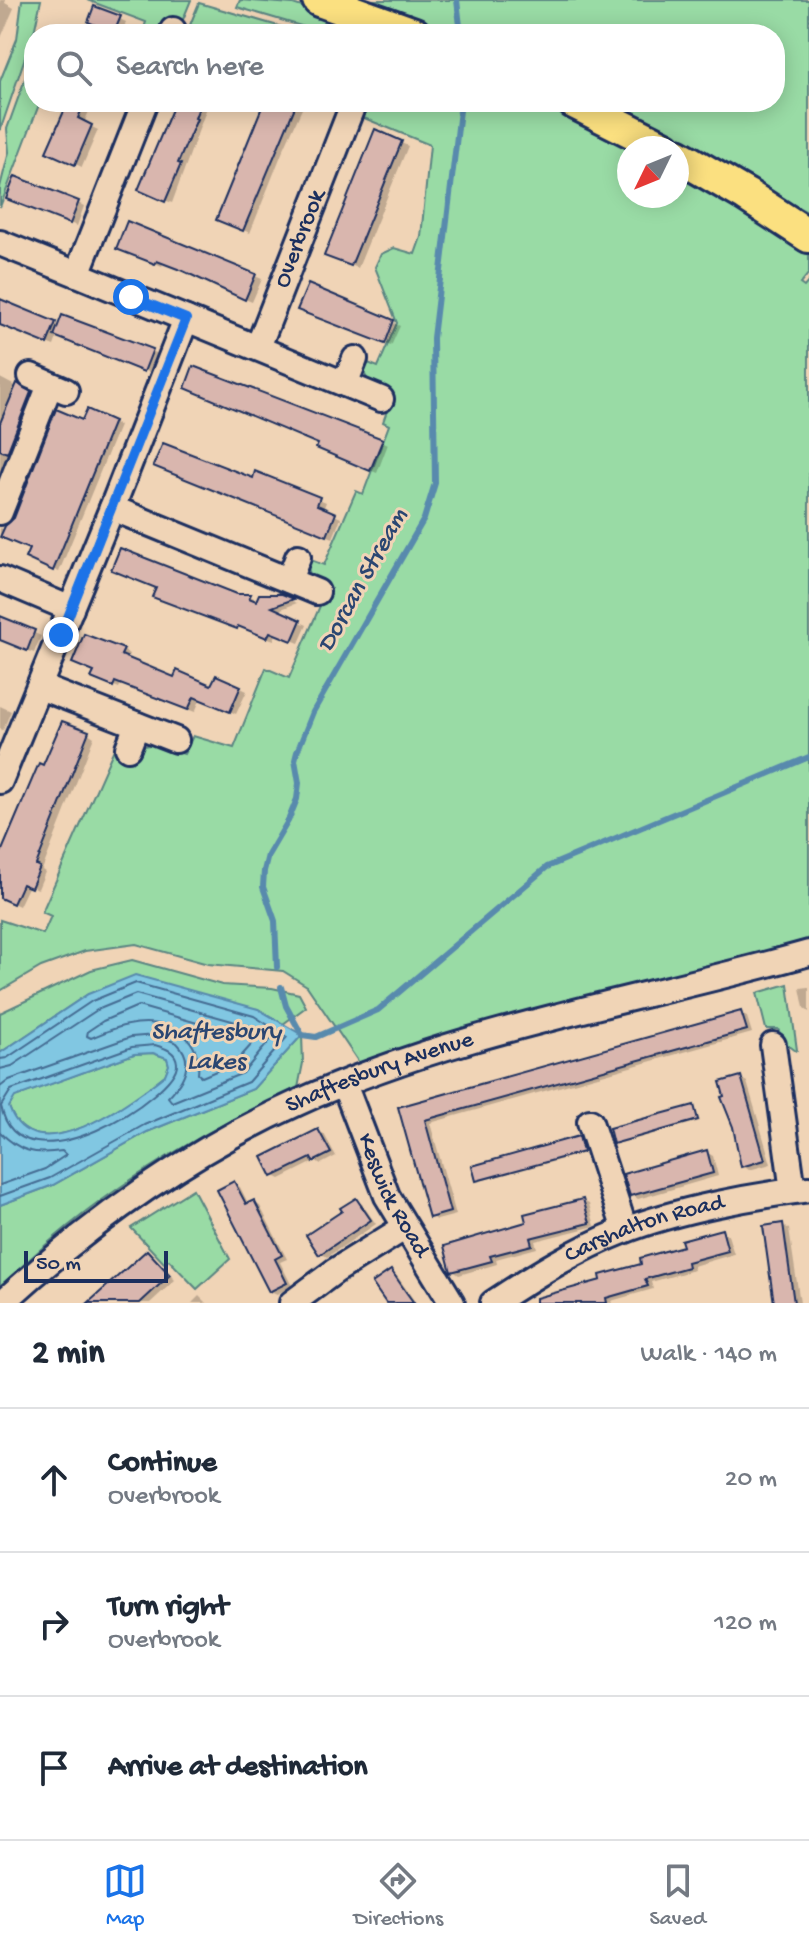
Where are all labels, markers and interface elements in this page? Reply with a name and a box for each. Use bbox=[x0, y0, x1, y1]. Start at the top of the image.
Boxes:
search box bbox=[24, 24, 785, 112]
icon: search bbox=[52, 46, 96, 90]
text: Search here bbox=[116, 51, 264, 86]
north arrow bbox=[617, 136, 689, 208]
street label: Overbrook bbox=[268, 184, 333, 292]
route start bbox=[113, 279, 149, 315]
water label: Dorcan Stream bbox=[312, 503, 417, 658]
route end bbox=[43, 617, 79, 653]
water label: Shaftesbury Lakes bbox=[151, 1018, 283, 1079]
street label: Shaftesbury Avenue bbox=[281, 1025, 477, 1121]
street label: Keswick Road bbox=[350, 1130, 437, 1265]
street label: Carshalton Road bbox=[560, 1188, 729, 1270]
scale bar bbox=[24, 1247, 168, 1283]
text: 50 m bbox=[36, 1252, 81, 1278]
text: 2 min bbox=[32, 1335, 104, 1375]
text: Walk · 140 m bbox=[640, 1340, 777, 1371]
text: Continue bbox=[108, 1447, 217, 1482]
icon: ahead bbox=[32, 1458, 76, 1502]
text: 20 m bbox=[725, 1465, 777, 1496]
text: Overbrook bbox=[108, 1482, 219, 1513]
text: Turn right bbox=[108, 1591, 228, 1626]
icon: right bbox=[32, 1602, 76, 1646]
text: 120 m bbox=[714, 1609, 777, 1640]
text: Overbrook bbox=[108, 1626, 219, 1657]
icon: arrive bbox=[32, 1746, 76, 1790]
text: Arrive at destination bbox=[108, 1751, 368, 1786]
tab: Map bbox=[103, 1859, 147, 1933]
tab: Directions bbox=[354, 1859, 443, 1933]
tab: Saved bbox=[649, 1859, 706, 1933]

